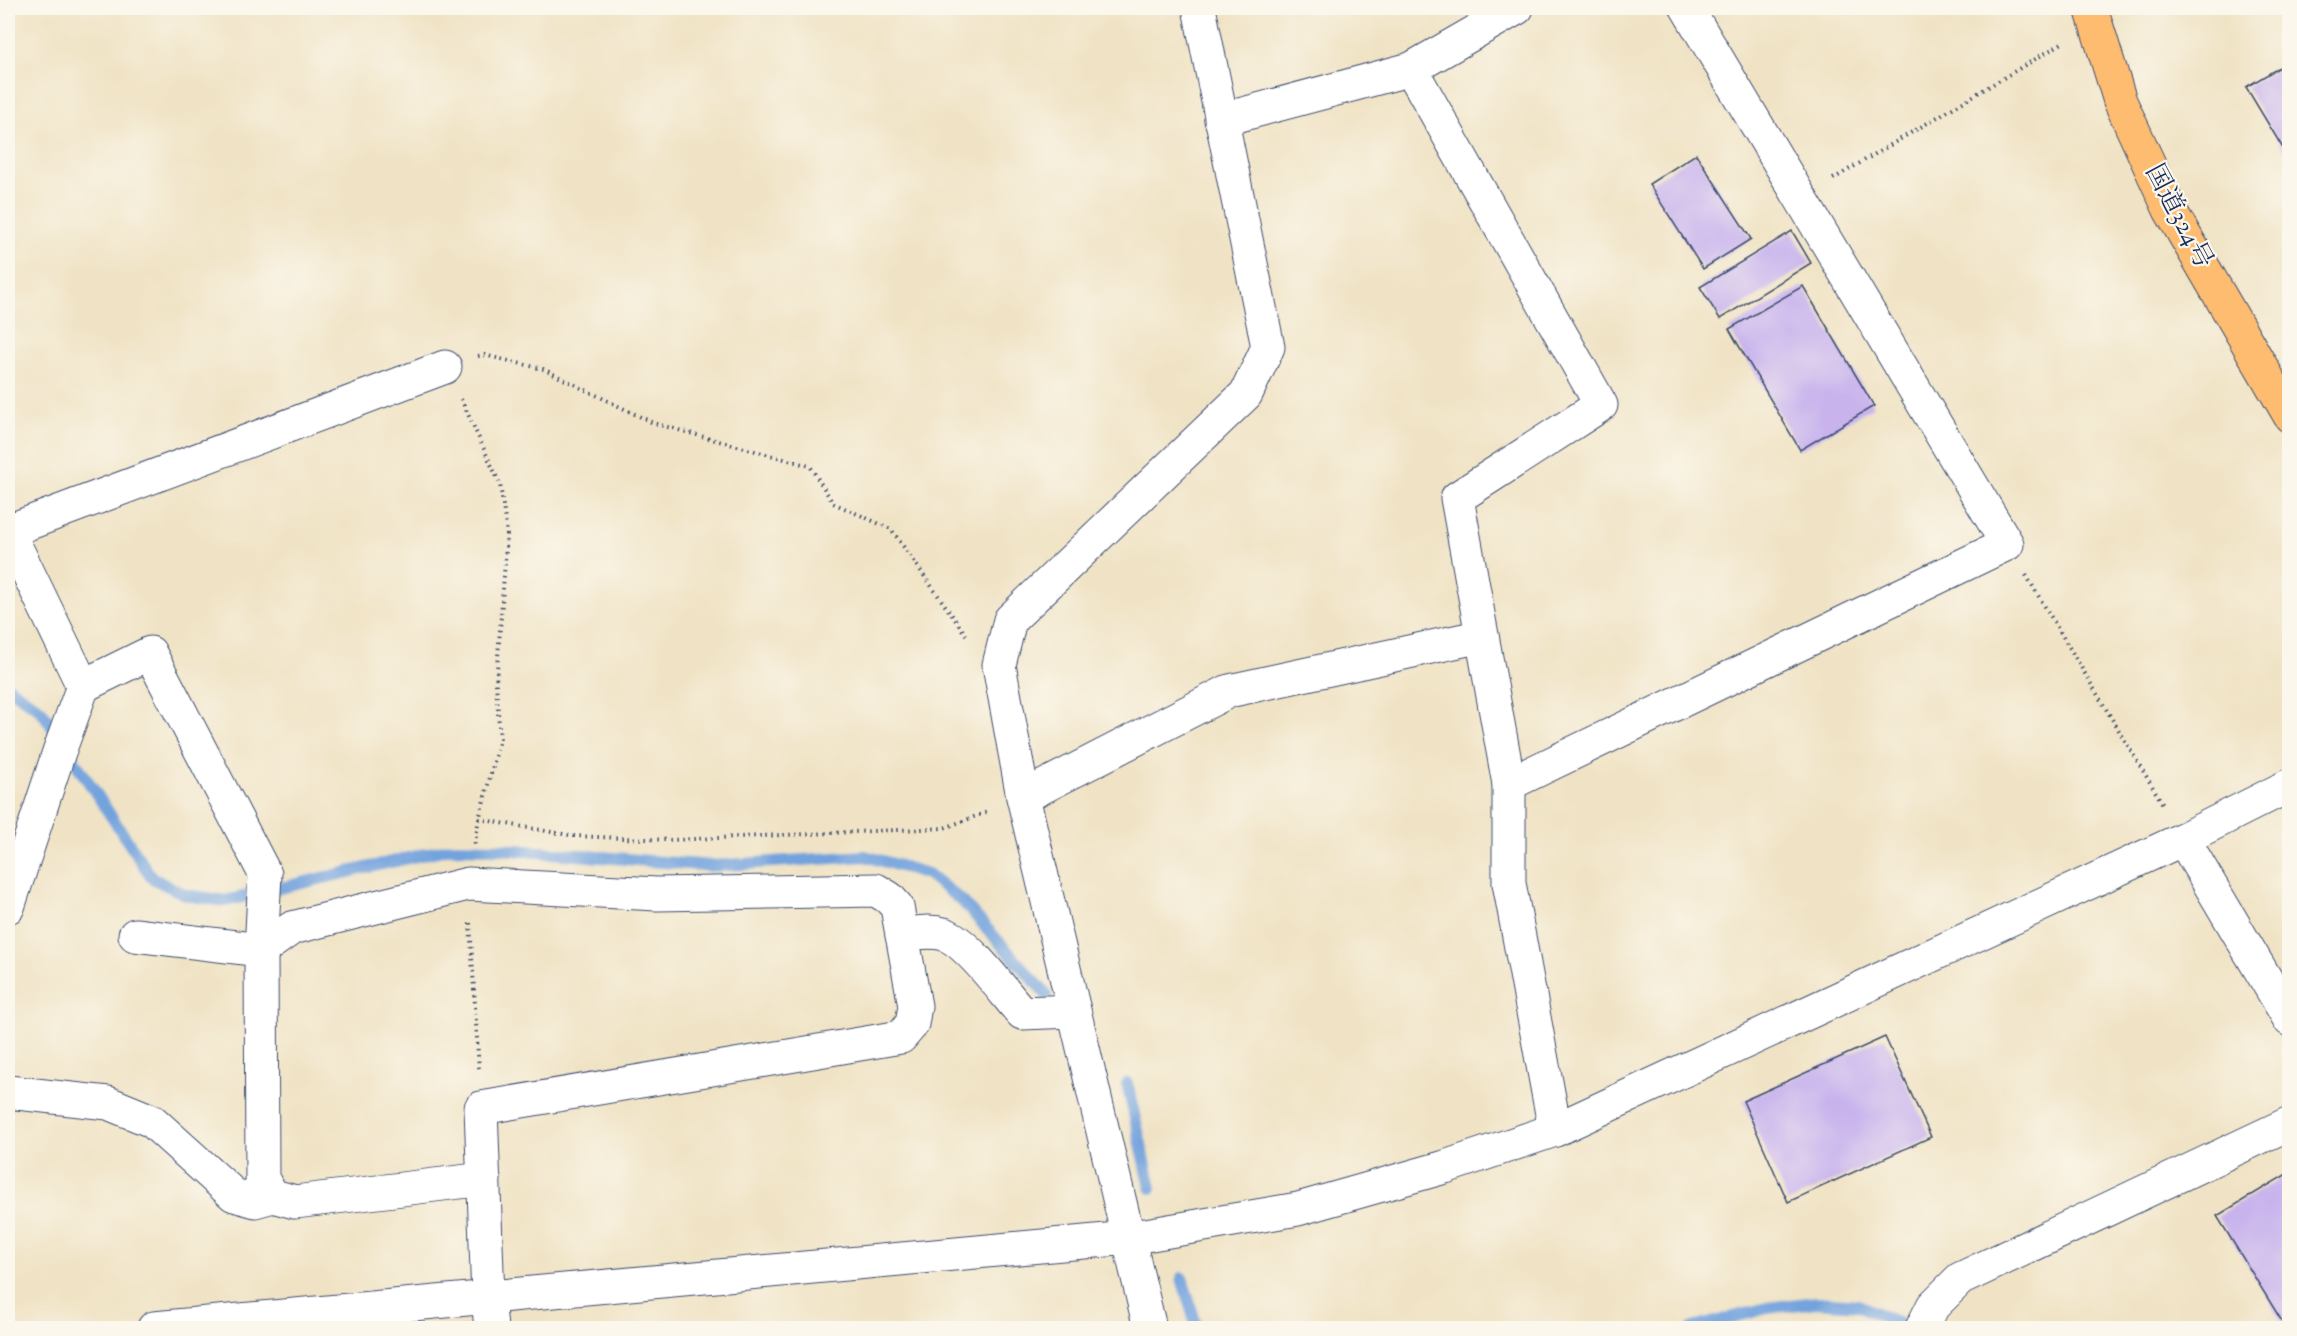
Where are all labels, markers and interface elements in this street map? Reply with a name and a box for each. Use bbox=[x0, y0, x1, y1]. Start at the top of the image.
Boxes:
street label: 国道324号 bbox=[2135, 158, 2221, 276]

